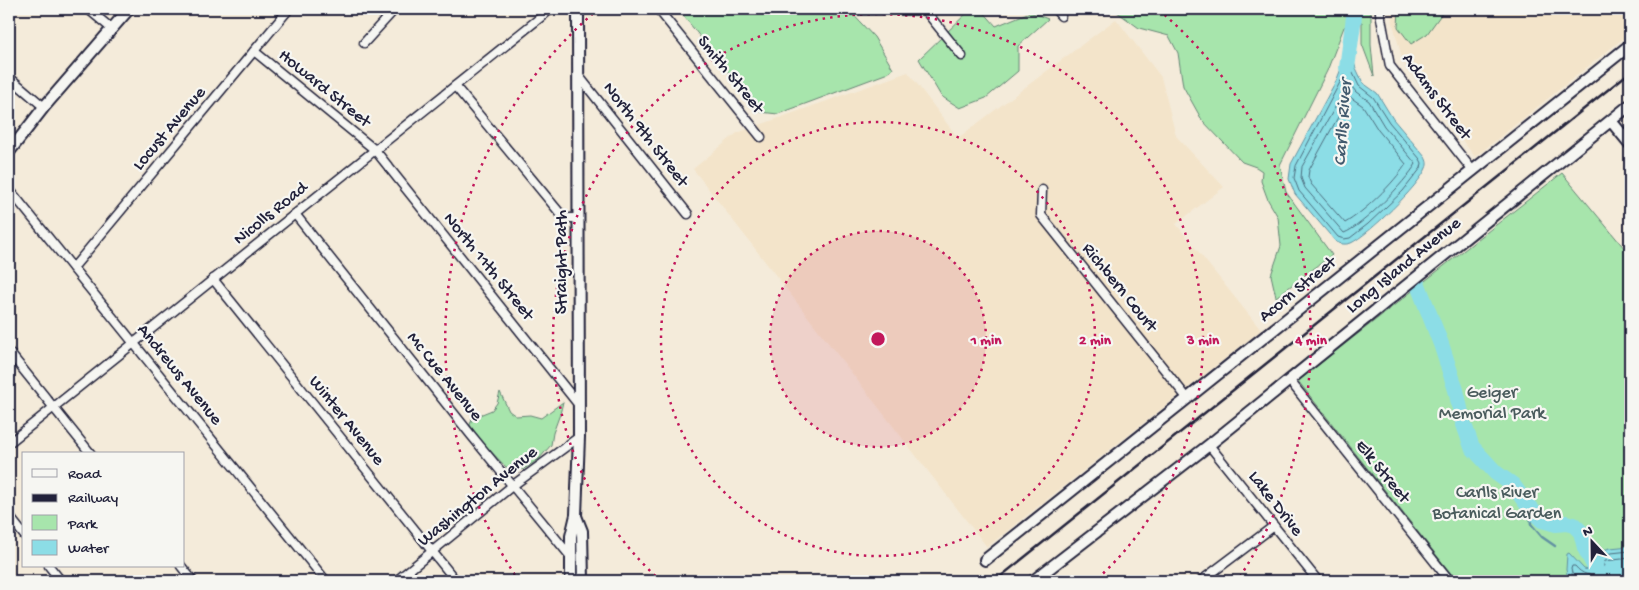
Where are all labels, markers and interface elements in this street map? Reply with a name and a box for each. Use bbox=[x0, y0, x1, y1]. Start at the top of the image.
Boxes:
street label: Smith Street bbox=[692, 32, 769, 120]
street label: Howard Street bbox=[274, 45, 376, 134]
street label: Adams Street bbox=[1397, 50, 1476, 146]
water label: Carlls River bbox=[1330, 75, 1359, 167]
street label: North 9th Street bbox=[598, 78, 693, 193]
street label: Locust Avenue bbox=[129, 82, 212, 175]
street label: Nicolls Road bbox=[230, 177, 313, 250]
street label: North 11th Street bbox=[438, 209, 539, 326]
street label: Straight Path bbox=[552, 209, 573, 314]
street label: Long Island Avenue bbox=[1342, 213, 1466, 319]
street label: Richbern Court bbox=[1077, 239, 1162, 338]
street label: Acorn Street bbox=[1255, 251, 1342, 328]
street label: Andrews Avenue bbox=[132, 320, 227, 430]
street label: Mc Cue Avenue bbox=[402, 328, 487, 426]
centre of rings bbox=[869, 330, 887, 348]
text: 1 min bbox=[970, 332, 1002, 350]
text: 2 min bbox=[1079, 332, 1112, 350]
text: 3 min bbox=[1186, 332, 1220, 350]
text: 4 min bbox=[1294, 332, 1328, 350]
street label: Winter Avenue bbox=[303, 372, 389, 471]
park label: Geiger Memorial Park bbox=[1439, 383, 1547, 425]
street label: Elk Street bbox=[1350, 436, 1415, 509]
street label: Washington Avenue bbox=[414, 442, 543, 552]
legend bbox=[22, 452, 185, 568]
text: Road bbox=[68, 466, 102, 484]
street label: Lake Drive bbox=[1243, 467, 1308, 542]
park label: Carlls River Botanical Garden bbox=[1432, 483, 1562, 525]
text: Railway bbox=[68, 490, 119, 508]
text: Park bbox=[67, 516, 98, 534]
north arrow bbox=[1566, 518, 1616, 568]
text: N bbox=[1581, 523, 1595, 542]
text: Water bbox=[68, 540, 110, 558]

